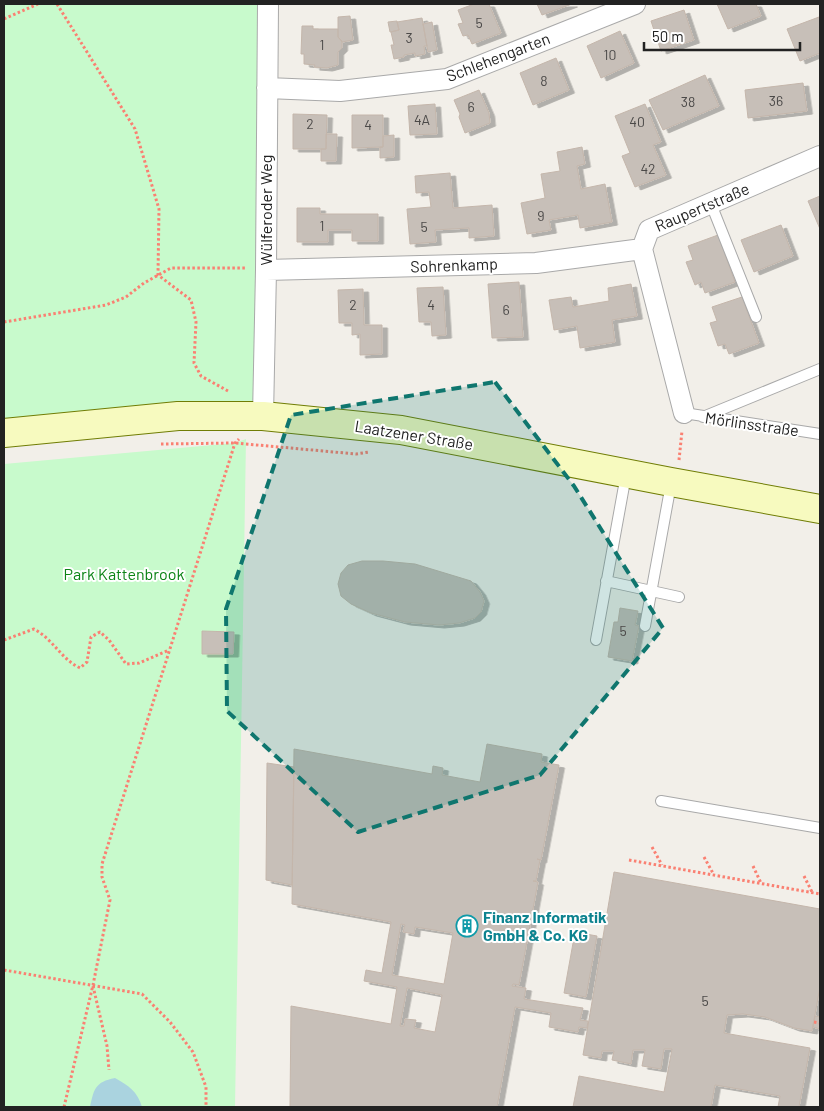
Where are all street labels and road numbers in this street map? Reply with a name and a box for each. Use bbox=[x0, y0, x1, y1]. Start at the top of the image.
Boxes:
street label: Schlehengarten bbox=[443, 28, 552, 85]
street label: Wülferoder Weg bbox=[256, 155, 275, 265]
street label: Raupertstraße bbox=[652, 178, 752, 235]
street label: Sohrenkamp bbox=[410, 253, 498, 276]
street label: Mörlinsstraße bbox=[704, 408, 800, 439]
street label: Laatzener Straße bbox=[354, 416, 475, 453]

